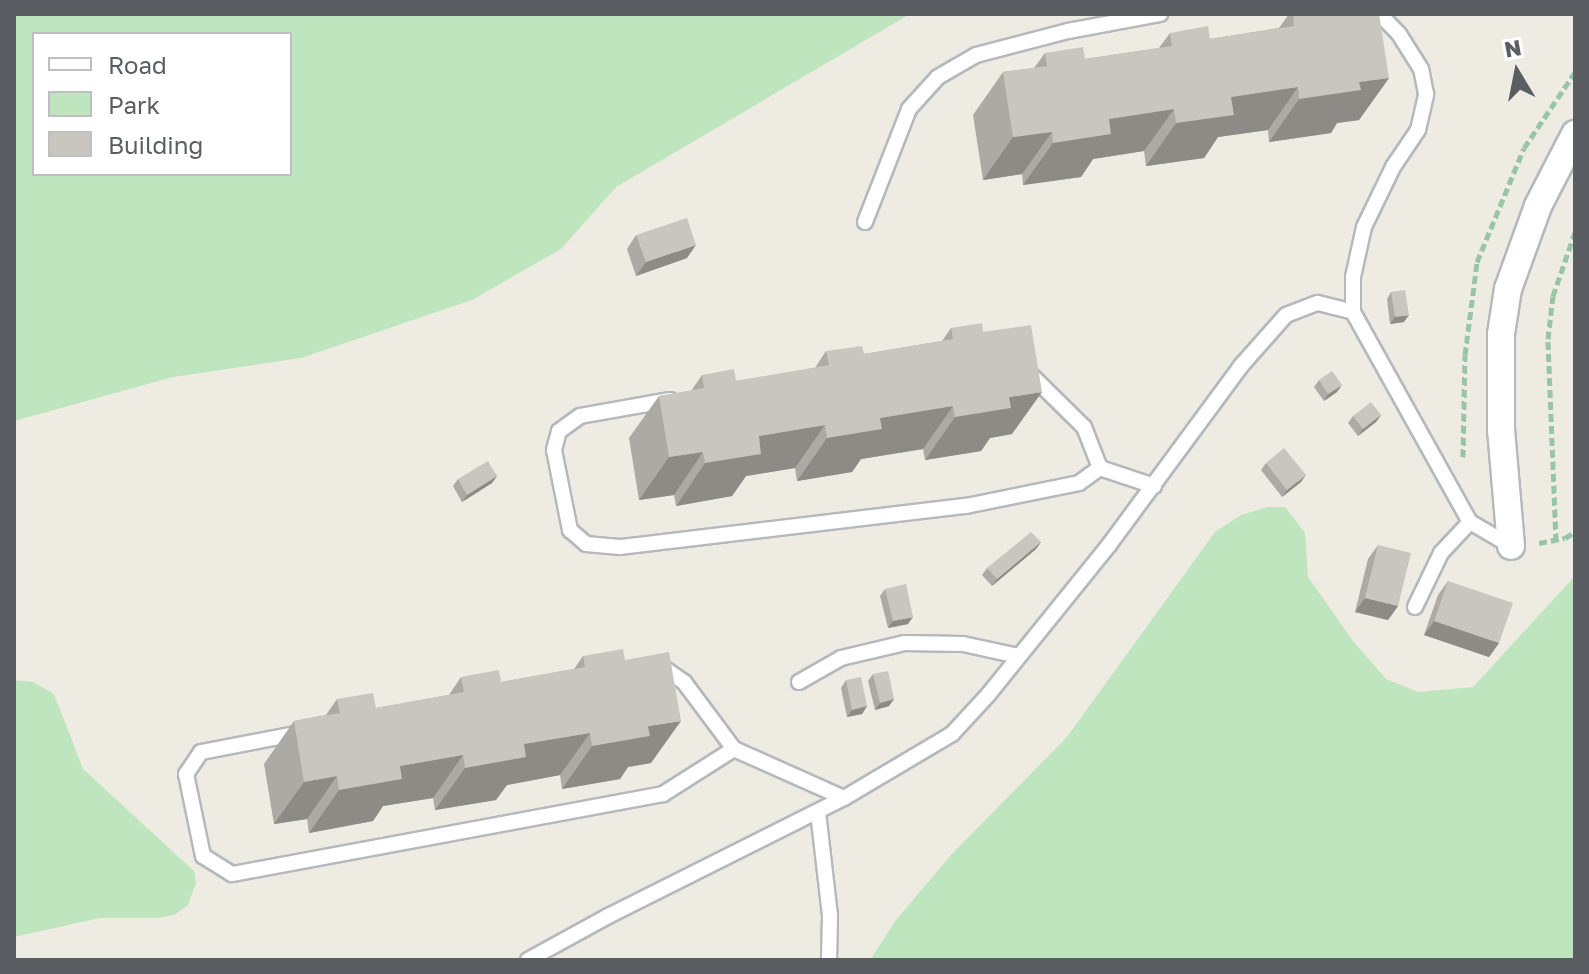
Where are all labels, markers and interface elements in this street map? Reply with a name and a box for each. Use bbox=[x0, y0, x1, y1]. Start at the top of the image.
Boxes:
legend bbox=[32, 32, 292, 176]
north arrow bbox=[1477, 32, 1557, 112]
text: N bbox=[1502, 33, 1523, 63]
text: Road bbox=[108, 50, 167, 79]
text: Park bbox=[108, 90, 160, 119]
text: Building bbox=[108, 130, 203, 159]

